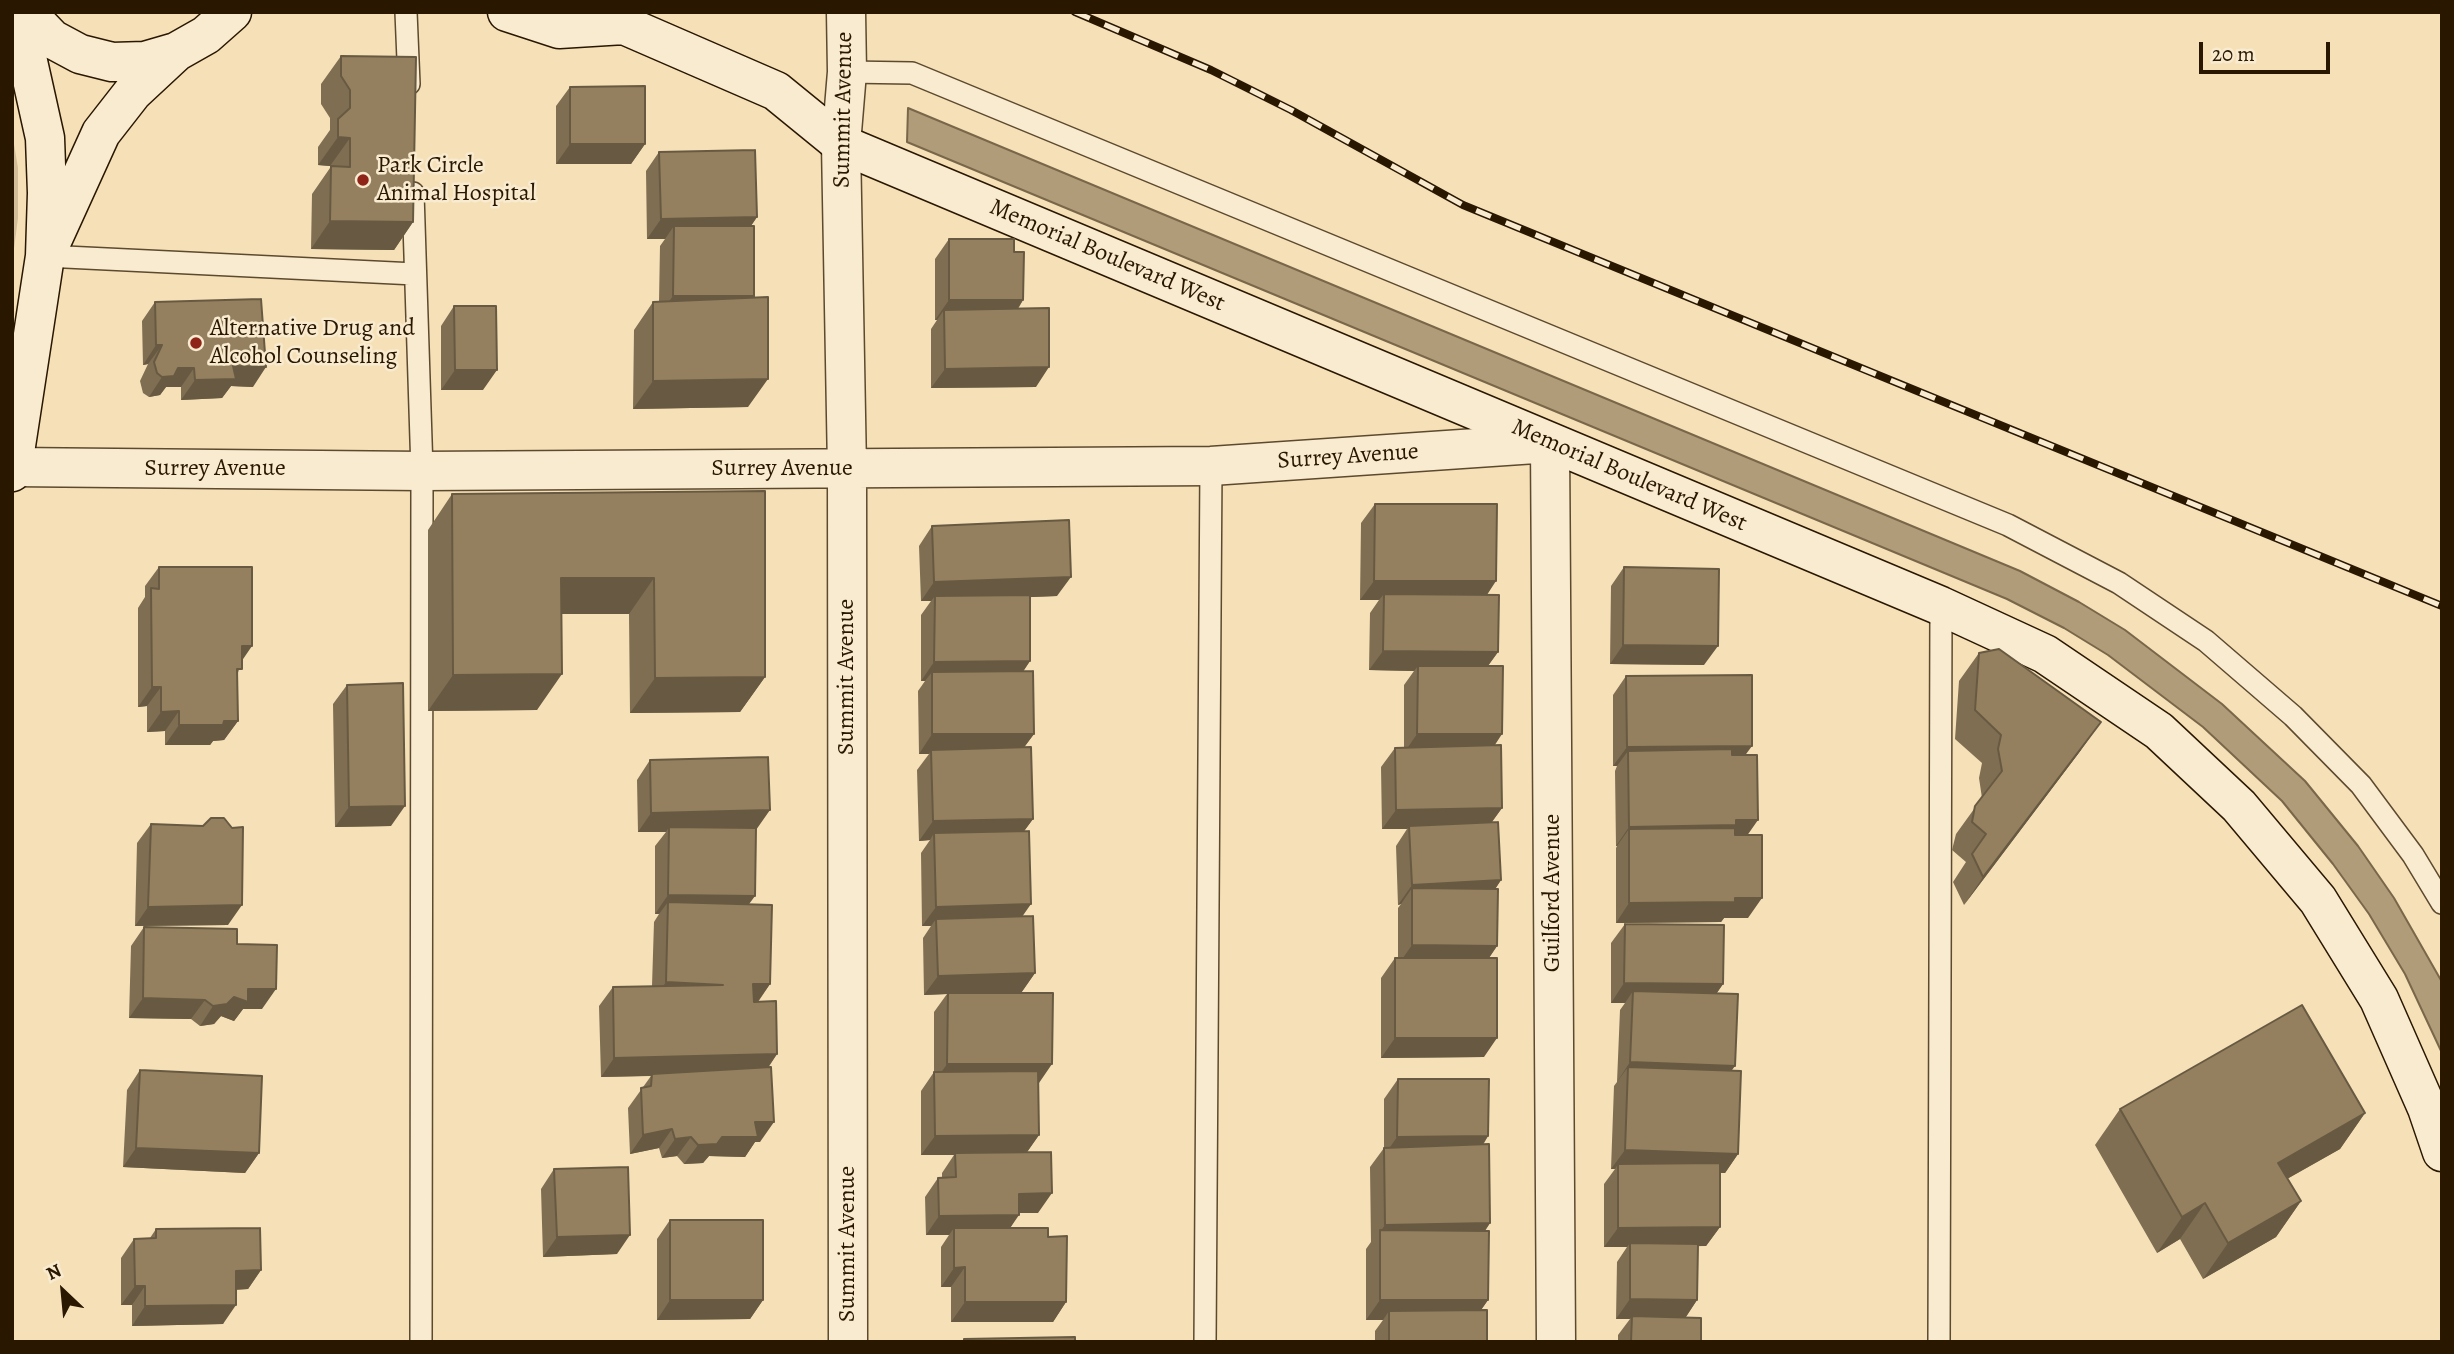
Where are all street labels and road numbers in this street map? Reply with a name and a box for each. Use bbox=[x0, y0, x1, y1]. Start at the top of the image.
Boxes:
street label: Summit Avenue bbox=[828, 31, 860, 189]
street label: Memorial Boulevard West bbox=[985, 193, 1229, 319]
street label: Memorial Boulevard West bbox=[1507, 413, 1751, 539]
street label: Surrey Avenue bbox=[1276, 438, 1420, 476]
street label: Surrey Avenue bbox=[144, 455, 286, 483]
street label: Surrey Avenue bbox=[711, 455, 853, 483]
street label: Summit Avenue bbox=[833, 599, 861, 755]
street label: Guilford Avenue bbox=[1539, 814, 1567, 972]
street label: Summit Avenue bbox=[834, 1166, 862, 1322]

